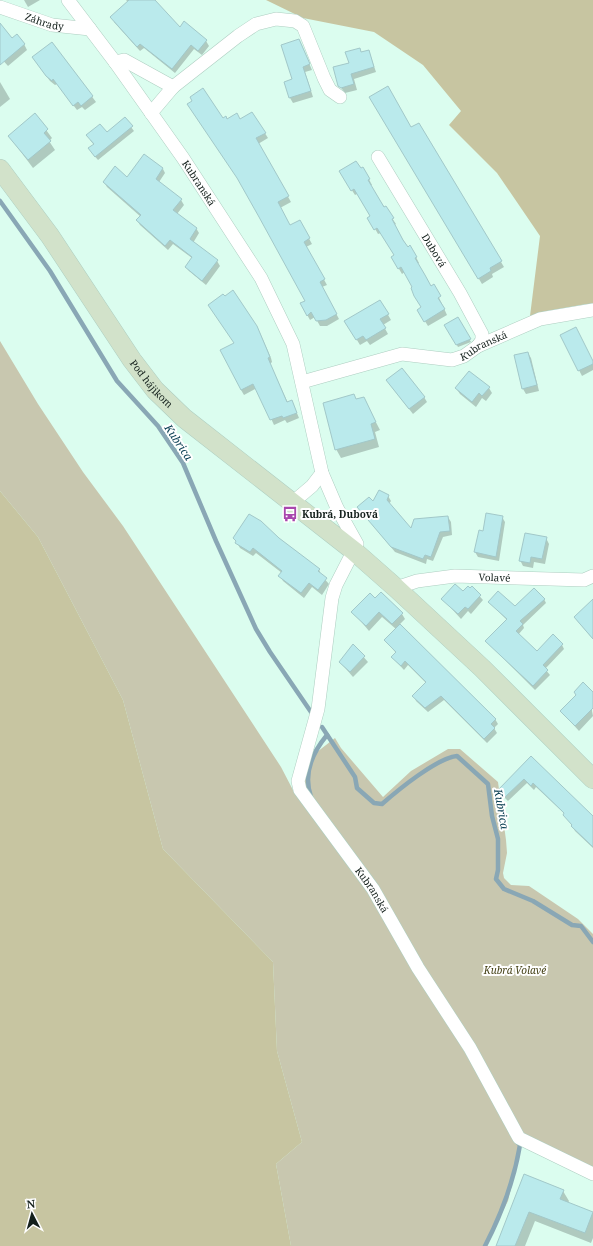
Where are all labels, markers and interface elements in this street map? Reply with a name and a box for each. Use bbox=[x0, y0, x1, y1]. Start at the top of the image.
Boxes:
street label: Záhrady bbox=[23, 9, 65, 33]
street label: Kubranská bbox=[179, 157, 219, 209]
street label: Dubová bbox=[419, 231, 450, 270]
street label: Kubranská bbox=[458, 327, 509, 364]
street label: Pod hájikom bbox=[127, 356, 177, 411]
water label: Kubrica bbox=[161, 420, 197, 463]
bus stop icon: Kubrá, Dubová bbox=[281, 505, 299, 523]
place label: Kubrá, Dubová bbox=[302, 507, 378, 521]
street label: Volavé bbox=[478, 570, 511, 585]
water label: Kubrica bbox=[491, 787, 513, 831]
street label: Kubranská bbox=[352, 864, 392, 915]
park label: Kubrá Volavé bbox=[483, 963, 547, 977]
north arrow bbox=[12, 1194, 52, 1234]
text: N bbox=[26, 1196, 36, 1211]

